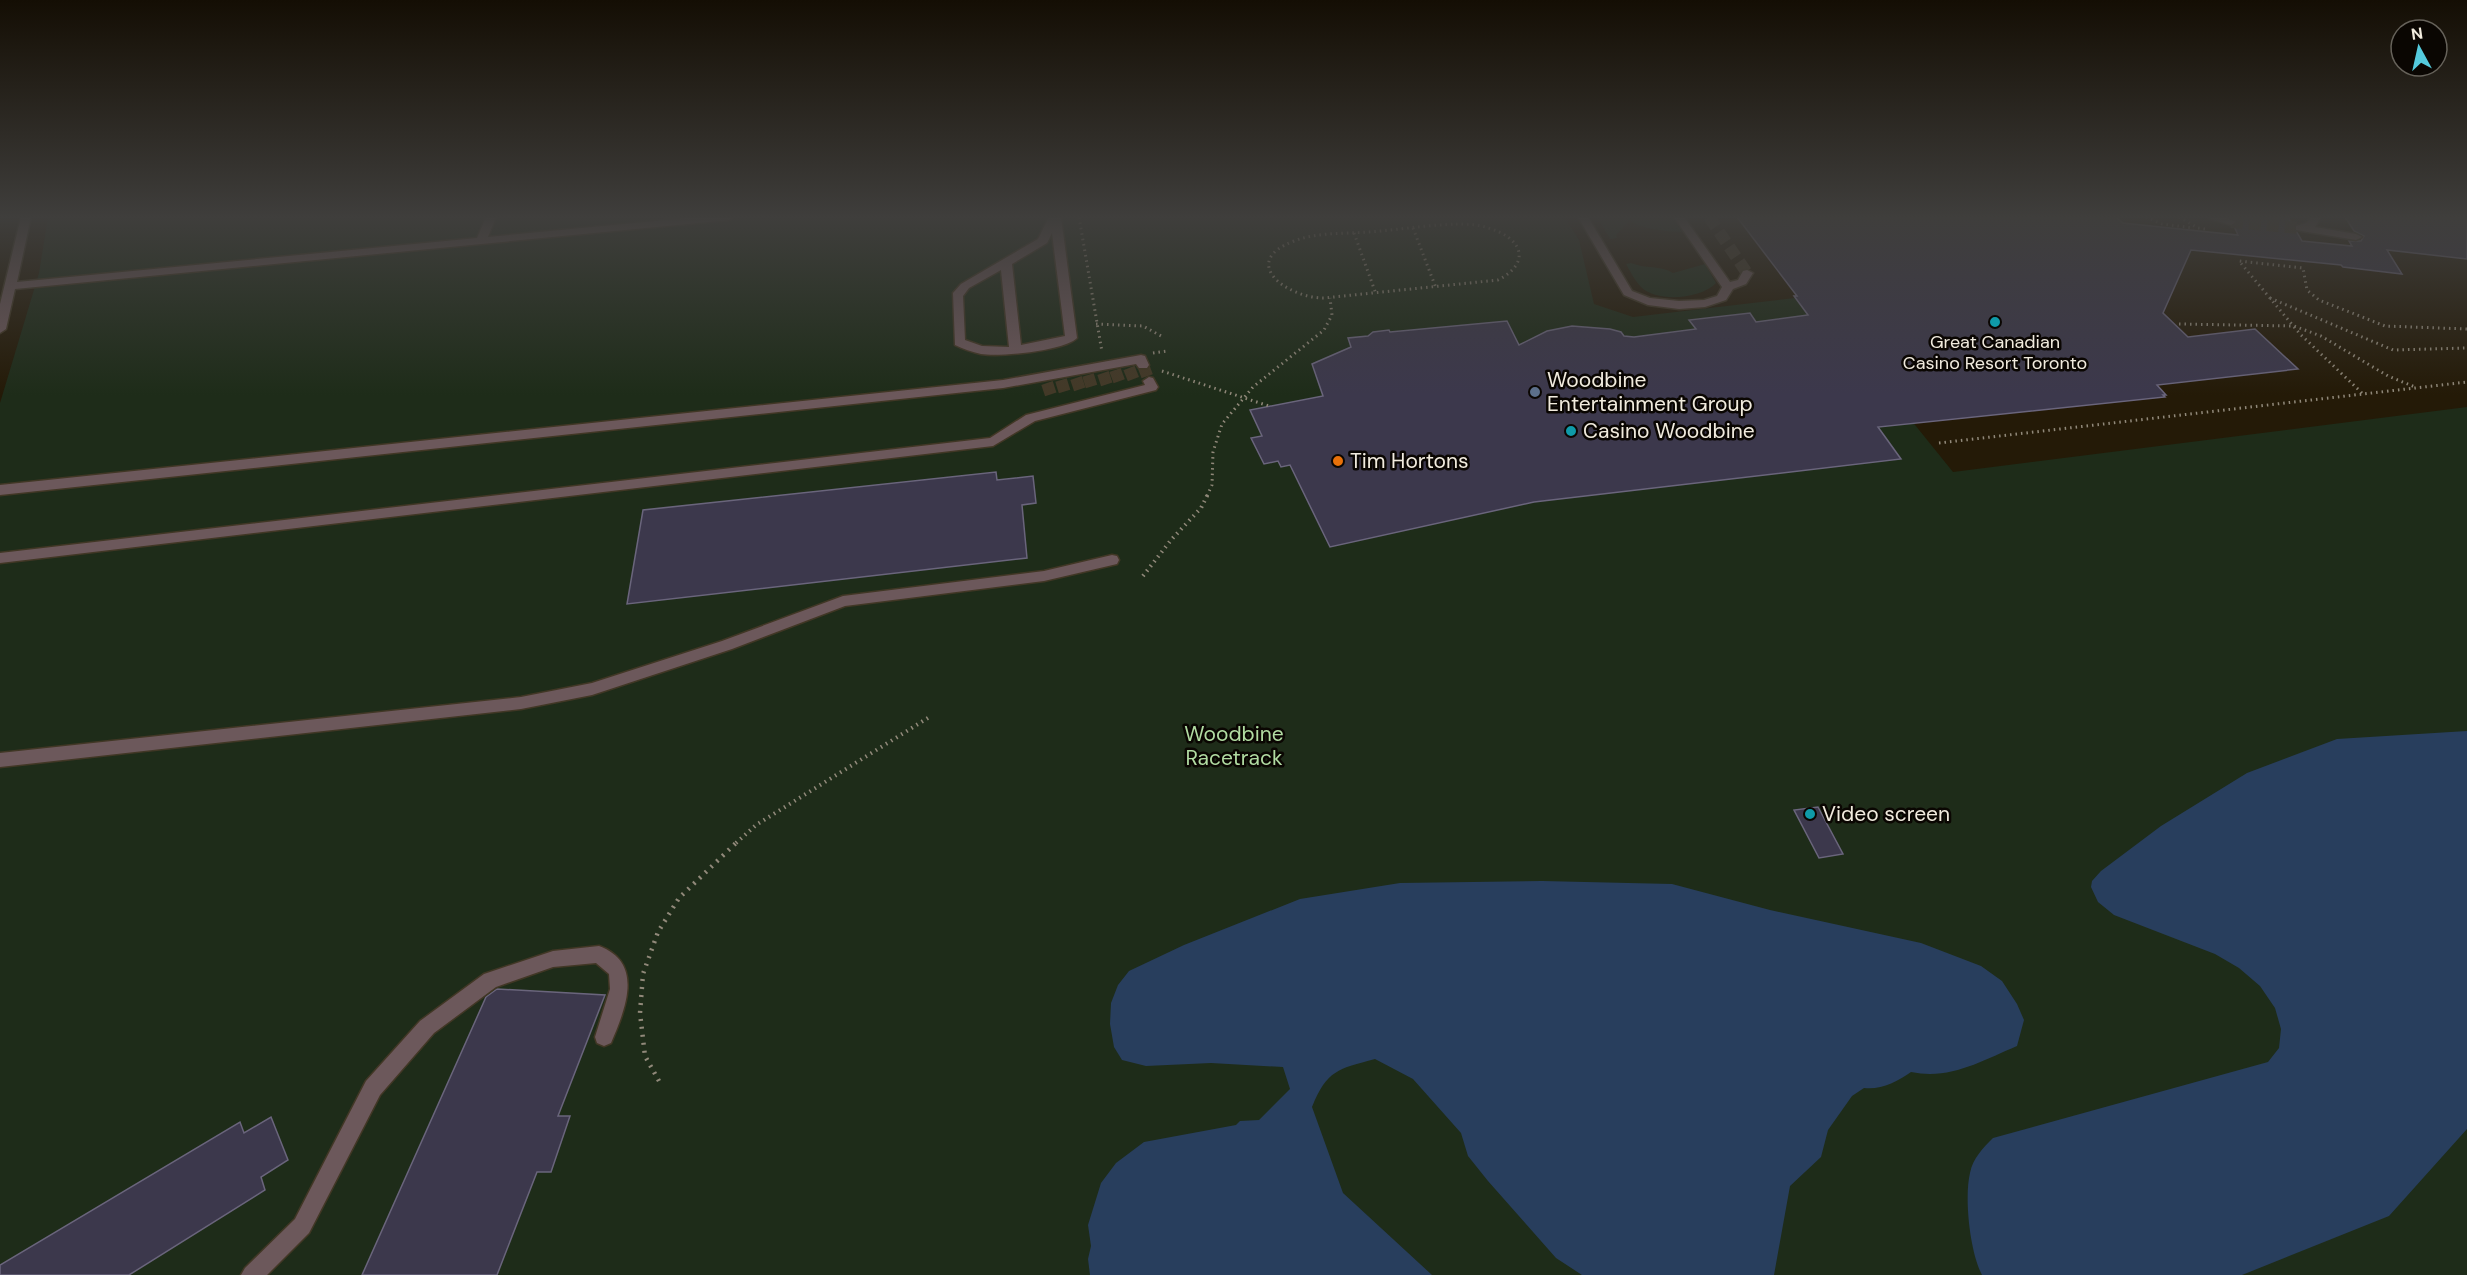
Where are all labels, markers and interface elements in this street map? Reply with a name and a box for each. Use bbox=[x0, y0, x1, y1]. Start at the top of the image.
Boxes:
north arrow bbox=[2389, 18, 2449, 78]
text: N bbox=[2410, 22, 2424, 45]
marker: Great Canadian Casino Resort Toronto bbox=[1988, 315, 2002, 329]
place label: Great Canadian Casino Resort Toronto bbox=[1903, 330, 2087, 375]
place label: Woodbine Entertainment Group bbox=[1547, 366, 1753, 418]
marker: Woodbine Entertainment Group bbox=[1528, 385, 1542, 399]
place label: Casino Woodbine bbox=[1583, 417, 1755, 445]
marker: Casino Woodbine bbox=[1564, 424, 1578, 438]
place label: Tim Hortons bbox=[1350, 447, 1469, 475]
marker: Tim Hortons bbox=[1331, 454, 1345, 468]
park label: Woodbine Racetrack bbox=[1184, 720, 1284, 772]
place label: Video screen bbox=[1822, 800, 1950, 828]
marker: Video screen bbox=[1803, 807, 1817, 821]

